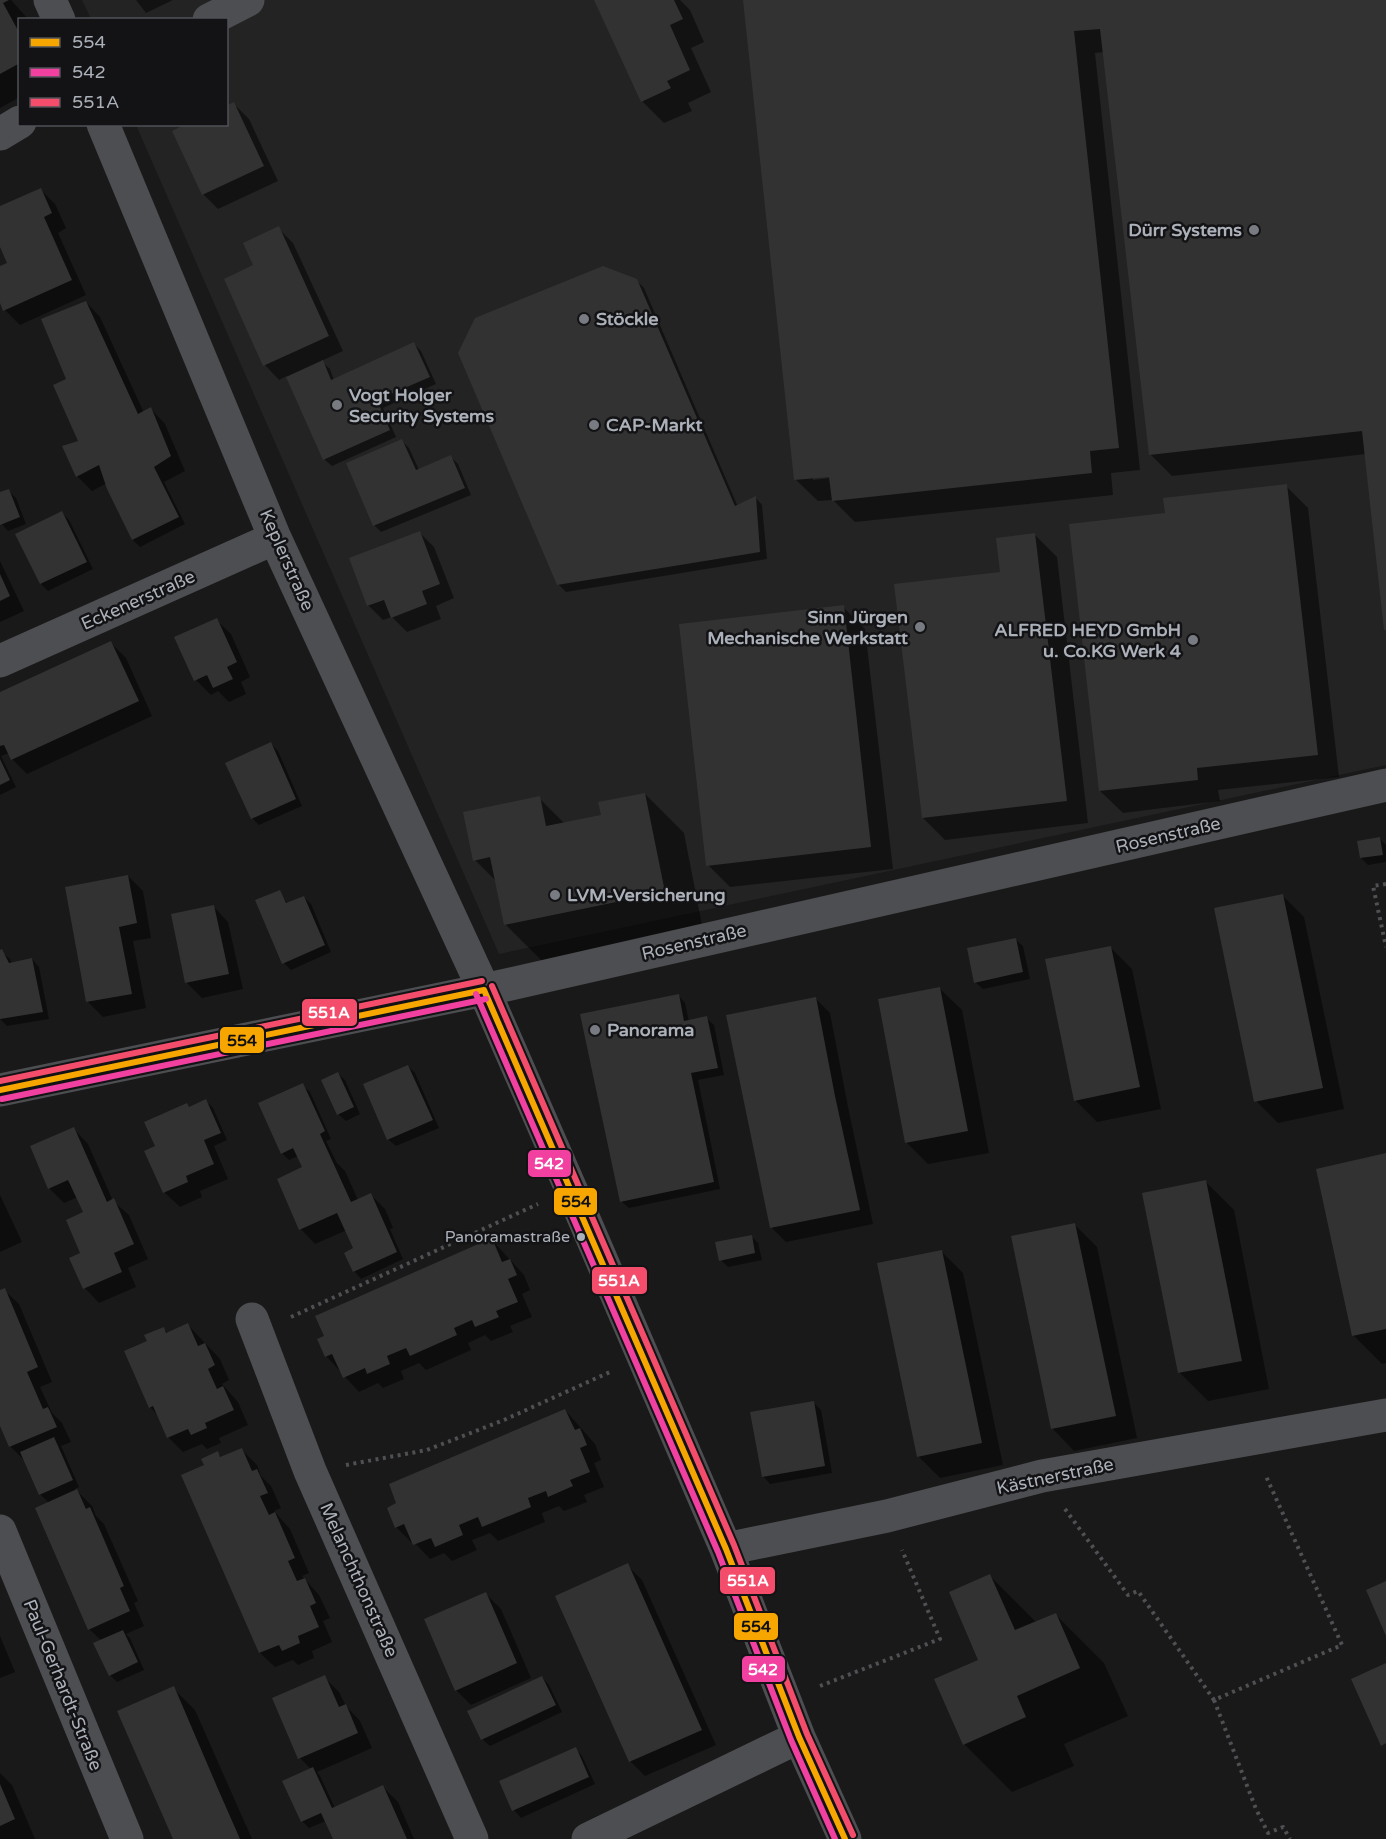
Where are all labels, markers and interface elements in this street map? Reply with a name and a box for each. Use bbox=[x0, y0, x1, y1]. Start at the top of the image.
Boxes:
legend bbox=[18, 18, 228, 126]
text: 554 bbox=[72, 31, 106, 53]
text: 542 bbox=[72, 61, 106, 83]
text: 551A bbox=[72, 91, 119, 113]
place label: Dürr Systems bbox=[1128, 219, 1242, 241]
marker: Dürr Systems bbox=[1247, 223, 1261, 237]
place label: Stöckle bbox=[596, 308, 658, 330]
marker: Stöckle bbox=[577, 312, 591, 326]
place label: Vogt Holger Security Systems bbox=[349, 384, 495, 427]
marker: Vogt Holger Security Systems bbox=[330, 398, 344, 412]
place label: CAP-Markt bbox=[606, 414, 703, 436]
marker: CAP-Markt bbox=[587, 418, 601, 432]
street label: Keplerstraße bbox=[255, 506, 319, 614]
street label: Eckenerstraße bbox=[78, 565, 198, 635]
place label: Sinn Jürgen Mechanische Werkstatt bbox=[707, 606, 908, 649]
place label: ALFRED HEYD GmbH u. Co.KG Werk 4 bbox=[994, 619, 1182, 662]
marker: Sinn Jürgen Mechanische Werkstatt bbox=[913, 620, 927, 634]
marker: ALFRED HEYD GmbH u. Co.KG Werk 4 bbox=[1186, 633, 1200, 647]
street label: Rosenstraße bbox=[1113, 812, 1223, 858]
place label: LVM-Versicherung bbox=[567, 884, 726, 906]
marker: LVM-Versicherung bbox=[548, 888, 562, 902]
street label: Rosenstraße bbox=[639, 919, 749, 965]
line badge: 551A bbox=[301, 998, 358, 1027]
text: 551A bbox=[308, 1003, 350, 1023]
place label: Panorama bbox=[607, 1019, 694, 1041]
marker: Panorama bbox=[588, 1023, 602, 1037]
line badge: 554 bbox=[219, 1026, 265, 1054]
text: 554 bbox=[227, 1031, 257, 1051]
line badge: 542 bbox=[527, 1149, 572, 1178]
text: 542 bbox=[534, 1154, 564, 1174]
line badge: 554 bbox=[553, 1187, 598, 1216]
text: 554 bbox=[561, 1192, 591, 1212]
place label: Panoramastraße bbox=[445, 1227, 570, 1247]
marker: Panoramastraße bbox=[575, 1231, 587, 1243]
line badge: 551A bbox=[591, 1266, 648, 1295]
text: 551A bbox=[598, 1271, 640, 1291]
street label: Kästnerstraße bbox=[994, 1453, 1116, 1499]
street label: Melanchthonstraße bbox=[315, 1499, 403, 1661]
line badge: 551A bbox=[719, 1566, 776, 1595]
text: 551A bbox=[727, 1571, 769, 1591]
street label: Paul-Gerhardt-Straße bbox=[19, 1596, 107, 1774]
line badge: 554 bbox=[733, 1612, 779, 1641]
text: 554 bbox=[741, 1617, 771, 1637]
line badge: 542 bbox=[741, 1655, 786, 1683]
text: 542 bbox=[748, 1660, 778, 1680]

